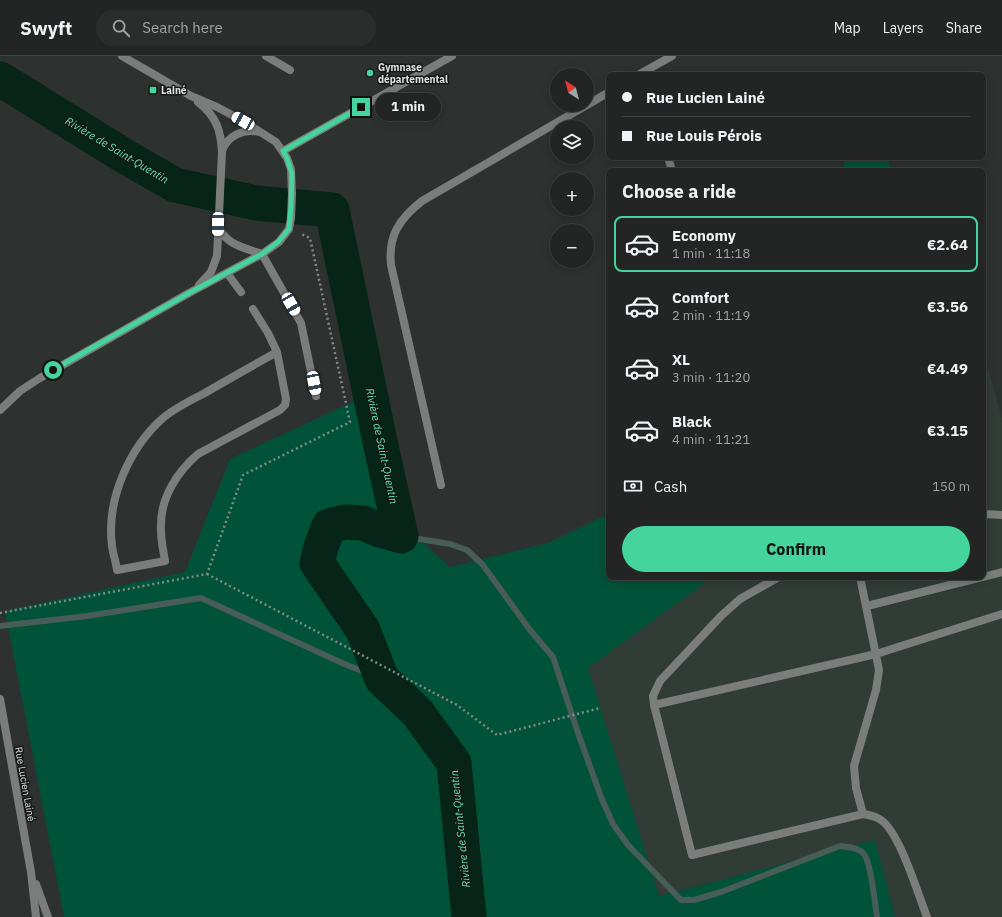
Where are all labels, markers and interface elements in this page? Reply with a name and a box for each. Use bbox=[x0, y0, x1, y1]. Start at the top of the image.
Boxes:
search box bbox=[96, 10, 376, 46]
text: Swyft bbox=[20, 16, 72, 40]
icon: search bbox=[110, 17, 132, 39]
text: Search here bbox=[142, 18, 223, 37]
text: Map bbox=[834, 19, 861, 37]
text: Layers bbox=[883, 19, 924, 37]
text: Share bbox=[946, 19, 982, 37]
place label: Gymnase départemental bbox=[378, 61, 448, 86]
marker: Gymnase départemental bbox=[365, 68, 375, 78]
north arrow bbox=[550, 68, 594, 112]
map controls bbox=[550, 68, 594, 268]
place label: Lainé bbox=[161, 84, 187, 97]
marker: Lainé bbox=[148, 85, 158, 95]
text: Rue Lucien Lainé bbox=[646, 88, 765, 107]
callout: 1 min bbox=[375, 93, 441, 121]
route end bbox=[352, 98, 370, 116]
text: 1 min bbox=[391, 98, 425, 115]
car bbox=[230, 110, 256, 132]
water label: Rivière de Saint-Quentin bbox=[63, 114, 171, 186]
button: layers bbox=[550, 120, 594, 164]
text: Rue Louis Pérois bbox=[646, 126, 762, 145]
button: + bbox=[550, 172, 594, 216]
text: Choose a ride bbox=[622, 180, 736, 203]
car bbox=[212, 212, 224, 236]
button: − bbox=[550, 224, 594, 268]
icon: car bbox=[624, 226, 660, 262]
text: Economy bbox=[672, 226, 736, 245]
text: €2.64 bbox=[927, 235, 968, 254]
text: 1 min · 11:18 bbox=[672, 245, 750, 262]
icon: car bbox=[624, 288, 660, 324]
text: Comfort bbox=[672, 288, 729, 307]
car bbox=[280, 291, 302, 317]
text: €3.56 bbox=[927, 297, 968, 316]
text: 2 min · 11:19 bbox=[672, 307, 750, 324]
icon: car bbox=[624, 350, 660, 386]
text: XL bbox=[672, 350, 690, 369]
text: €4.49 bbox=[927, 359, 968, 378]
route start bbox=[44, 361, 62, 379]
text: 3 min · 11:20 bbox=[672, 369, 750, 386]
car bbox=[306, 370, 322, 396]
water label: Rivière de Saint-Quentin bbox=[363, 387, 401, 505]
icon: car bbox=[624, 412, 660, 448]
text: Black bbox=[672, 412, 712, 431]
text: €3.15 bbox=[927, 421, 968, 440]
text: 4 min · 11:21 bbox=[672, 431, 750, 448]
icon: cash bbox=[622, 475, 644, 497]
text: Cash bbox=[654, 477, 687, 496]
text: 150 m bbox=[932, 478, 970, 495]
button: Confirm bbox=[622, 526, 970, 572]
street label: Rue Lucien Lainé bbox=[12, 746, 38, 823]
water label: Rivière de Saint-Quentin bbox=[447, 770, 473, 888]

